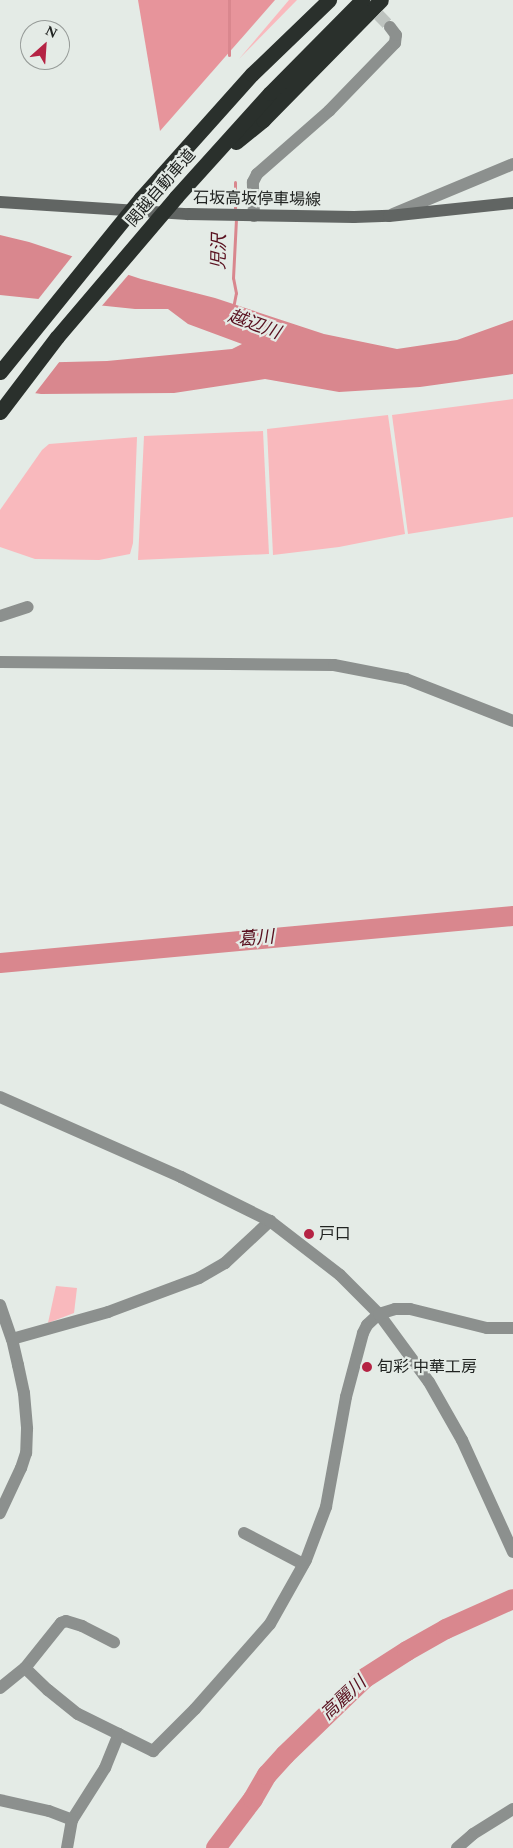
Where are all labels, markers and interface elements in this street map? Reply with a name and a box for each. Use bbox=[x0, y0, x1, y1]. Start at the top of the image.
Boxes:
north arrow bbox=[20, 20, 70, 70]
text: N bbox=[42, 20, 61, 44]
street label: 関越自動車道 bbox=[122, 145, 200, 231]
street label: 石坂高坂停車場線 bbox=[193, 188, 321, 210]
water label: 児沢 bbox=[209, 234, 231, 270]
water label: 越辺川 bbox=[225, 306, 283, 344]
water label: 葛川 bbox=[237, 927, 275, 951]
place label: 戸口 bbox=[319, 1224, 351, 1244]
marker: 戸口 bbox=[303, 1228, 315, 1240]
place label: 旬彩 中華工房 bbox=[377, 1357, 477, 1377]
marker: 旬彩 中華工房 bbox=[361, 1361, 373, 1373]
water label: 高麗川 bbox=[317, 1673, 371, 1725]

